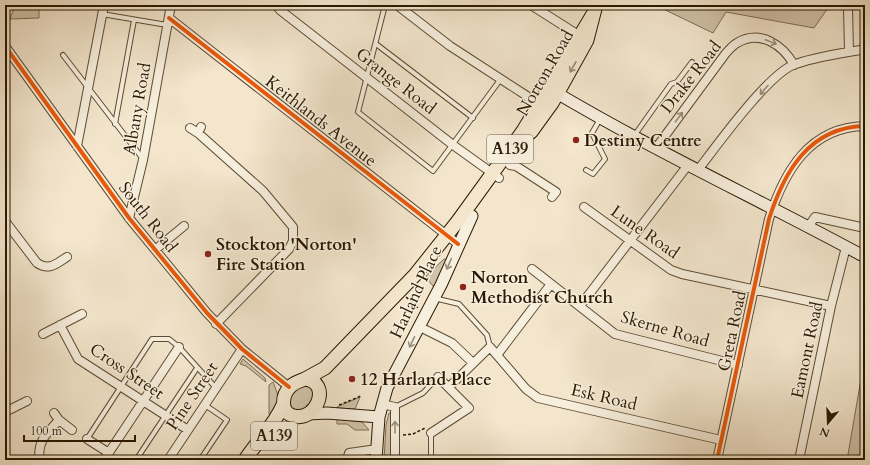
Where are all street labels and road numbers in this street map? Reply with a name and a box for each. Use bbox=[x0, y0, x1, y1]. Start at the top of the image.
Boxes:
street label: Norton Road bbox=[511, 26, 579, 120]
street label: Drake Road bbox=[655, 36, 727, 118]
street label: Grange Road bbox=[351, 42, 441, 120]
street label: Albany Road bbox=[118, 61, 156, 157]
street label: Keithlands Avenue bbox=[260, 70, 382, 172]
road number: A139 bbox=[487, 135, 533, 163]
street label: South Road bbox=[113, 177, 183, 257]
street label: Lune Road bbox=[606, 200, 684, 264]
street label: Harland Place bbox=[384, 242, 448, 342]
street label: Greta Road bbox=[712, 288, 752, 374]
street label: Eamont Road bbox=[786, 299, 828, 401]
street label: Skerne Road bbox=[618, 305, 712, 353]
street label: Cross Street bbox=[85, 338, 169, 405]
street label: Pine Street bbox=[161, 357, 224, 435]
street label: Esk Road bbox=[569, 378, 639, 416]
road number: A139 bbox=[251, 422, 297, 450]

